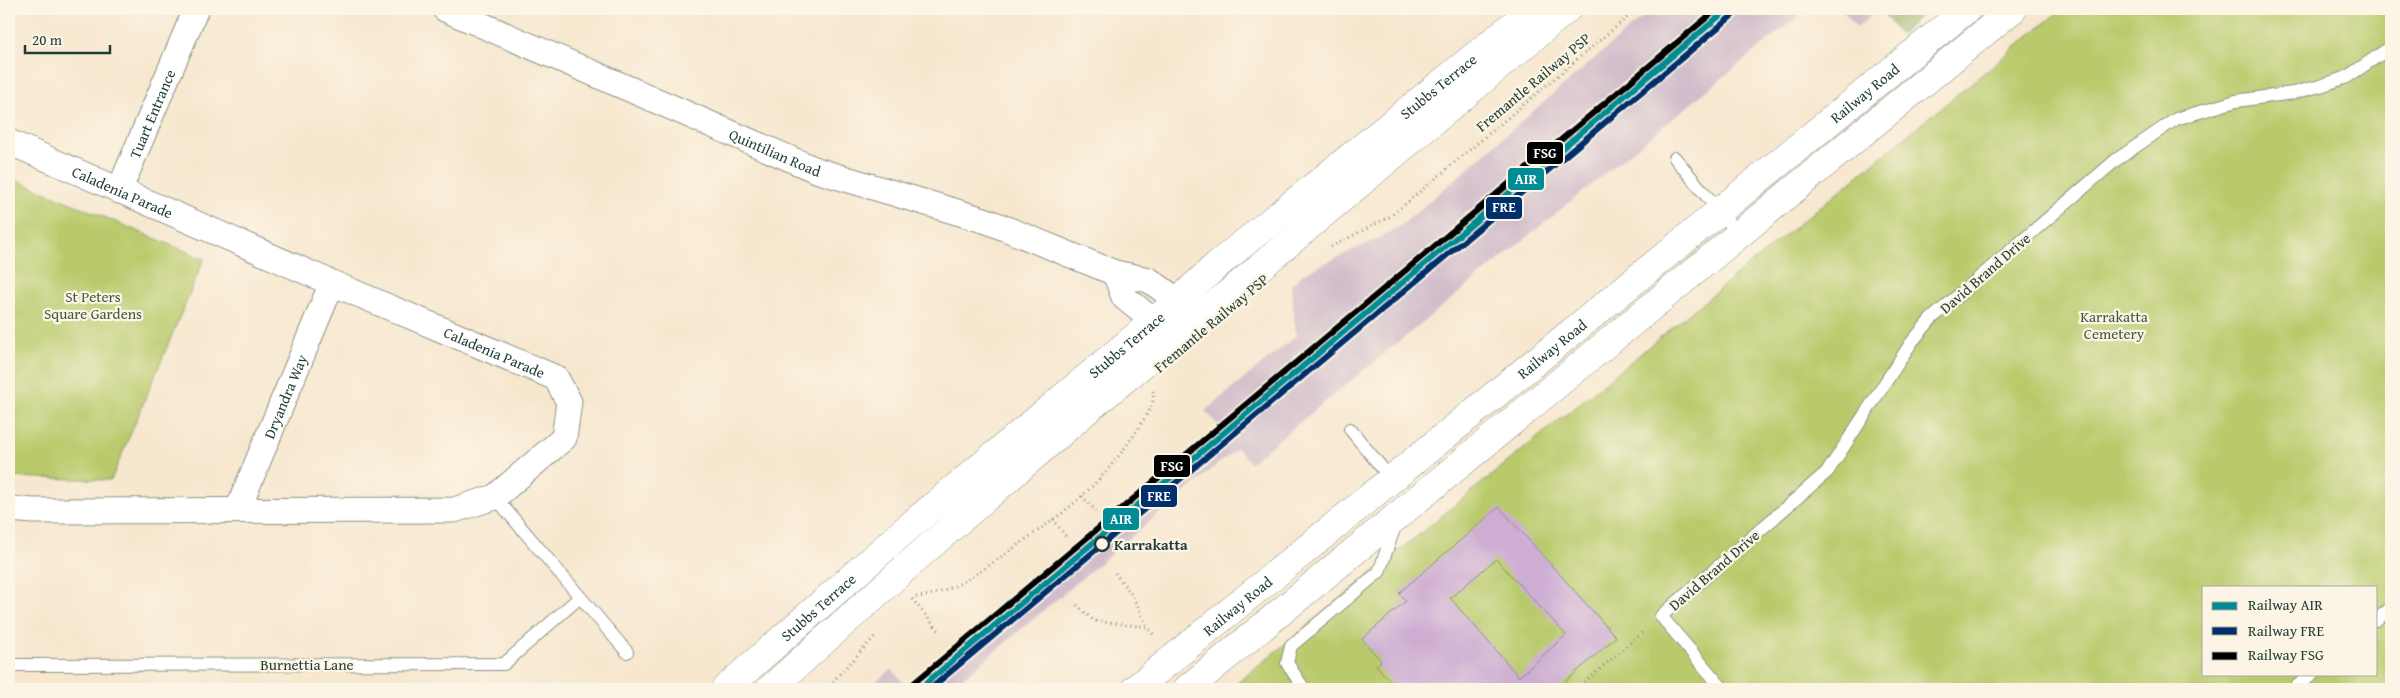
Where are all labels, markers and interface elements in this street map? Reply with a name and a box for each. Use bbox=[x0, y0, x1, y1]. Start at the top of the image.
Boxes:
scale bar bbox=[25, 22, 110, 54]
street label: Fremantle Railway PSP bbox=[1471, 28, 1595, 136]
text: 20 m bbox=[32, 29, 63, 50]
street label: Stubbs Terrace bbox=[1395, 48, 1481, 124]
street label: Railway Road bbox=[1825, 58, 1904, 128]
street label: Tuart Entrance bbox=[124, 66, 180, 161]
street label: Quintilian Road bbox=[726, 123, 823, 181]
line badge: FSG bbox=[1526, 141, 1564, 165]
text: FSG bbox=[1533, 143, 1557, 163]
street label: Caladenia Parade bbox=[69, 160, 176, 223]
line badge: AIR bbox=[1507, 167, 1545, 191]
text: AIR bbox=[1515, 169, 1537, 189]
line badge: FRE bbox=[1485, 196, 1523, 220]
text: FRE bbox=[1492, 197, 1516, 217]
street label: David Brand Drive bbox=[1935, 228, 2035, 318]
street label: Fremantle Railway PSP bbox=[1149, 269, 1273, 377]
park label: St Peters Square Gardens bbox=[44, 286, 142, 324]
street label: Stubbs Terrace bbox=[1084, 306, 1169, 382]
park label: Karrakatta Cemetery bbox=[2080, 306, 2148, 344]
street label: Railway Road bbox=[1512, 314, 1591, 383]
street label: Caladenia Parade bbox=[441, 321, 548, 383]
street label: Dryandra Way bbox=[258, 351, 312, 442]
line badge: FSG bbox=[1153, 454, 1191, 478]
text: FSG bbox=[1160, 456, 1184, 476]
line badge: FRE bbox=[1140, 484, 1178, 508]
text: FRE bbox=[1147, 486, 1171, 506]
line badge: AIR bbox=[1102, 507, 1140, 531]
text: AIR bbox=[1110, 509, 1132, 529]
street label: David Brand Drive bbox=[1664, 525, 1764, 615]
place label: Karrakatta bbox=[1114, 534, 1188, 555]
marker: Karrakatta bbox=[1094, 536, 1110, 552]
street label: Stubbs Terrace bbox=[776, 568, 860, 646]
street label: Railway Road bbox=[1198, 571, 1276, 640]
legend bbox=[2202, 586, 2378, 676]
text: Railway AIR bbox=[2248, 594, 2323, 615]
text: Railway FRE bbox=[2248, 620, 2324, 641]
text: Railway FSG bbox=[2248, 644, 2324, 665]
street label: Burnettia Lane bbox=[260, 654, 354, 675]

